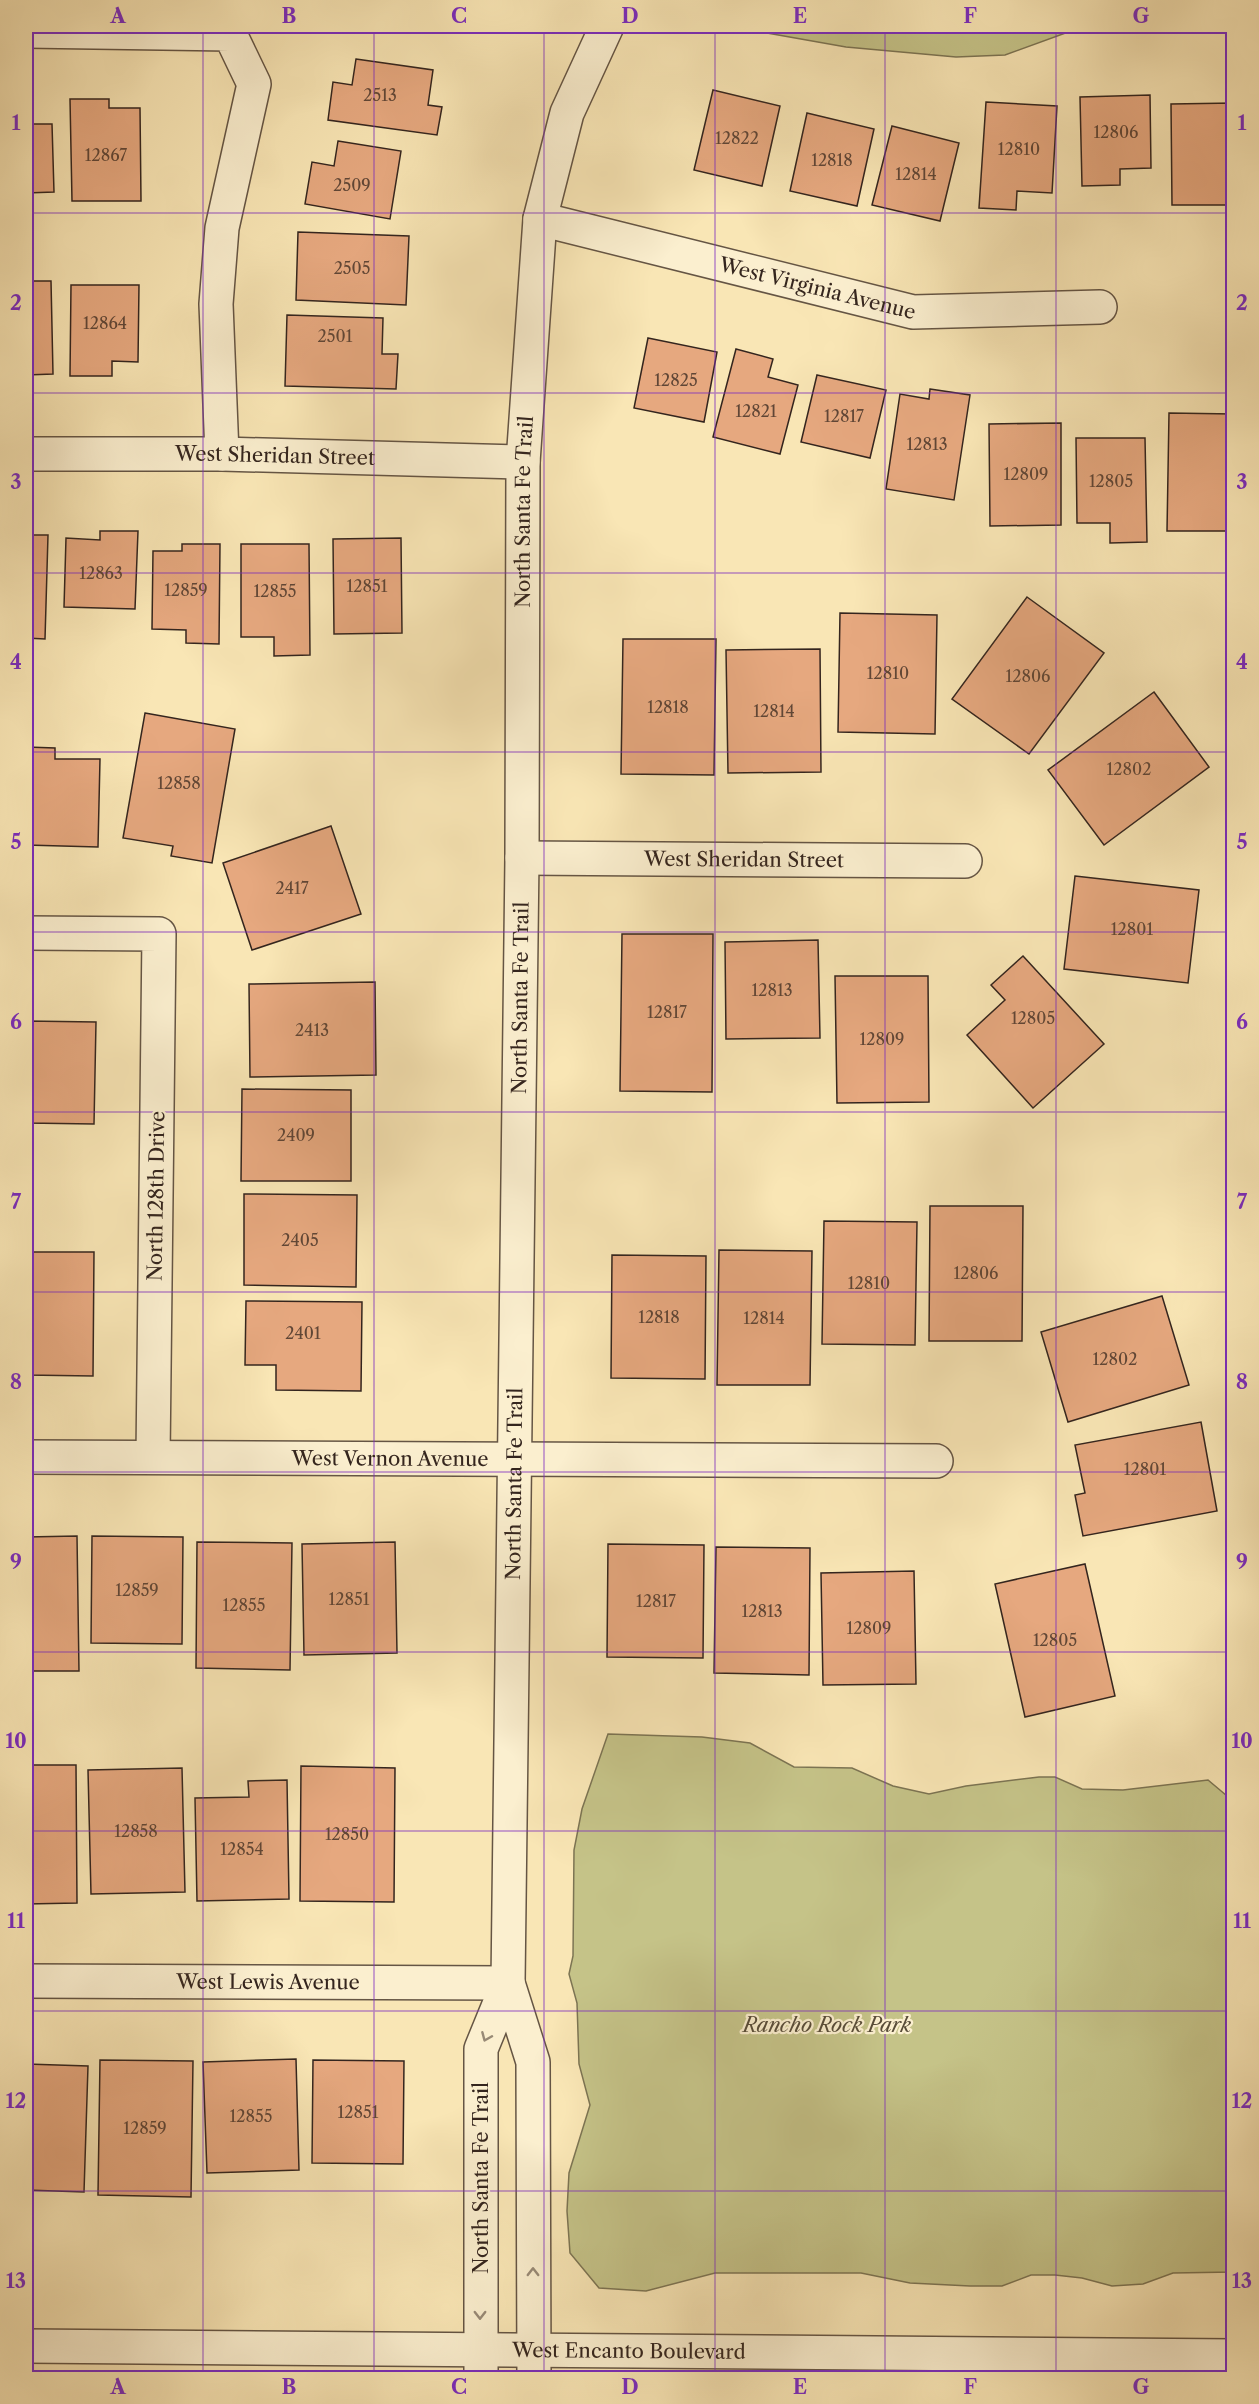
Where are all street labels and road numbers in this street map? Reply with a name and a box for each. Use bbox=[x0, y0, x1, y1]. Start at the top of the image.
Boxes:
street label: West Virginia Avenue bbox=[716, 252, 918, 324]
street label: North Santa Fe Trail bbox=[511, 415, 538, 608]
street label: West Sheridan Street bbox=[174, 442, 375, 470]
street label: West Sheridan Street bbox=[643, 847, 844, 872]
street label: North Santa Fe Trail bbox=[507, 902, 533, 1094]
street label: North 128th Drive bbox=[143, 1111, 169, 1281]
street label: North Santa Fe Trail bbox=[501, 1388, 527, 1580]
street label: West Vernon Avenue bbox=[290, 1446, 489, 1471]
street label: West Lewis Avenue bbox=[175, 1970, 360, 1994]
street label: North Santa Fe Trail bbox=[469, 2082, 493, 2274]
street label: West Encanto Boulevard bbox=[511, 2338, 746, 2364]

